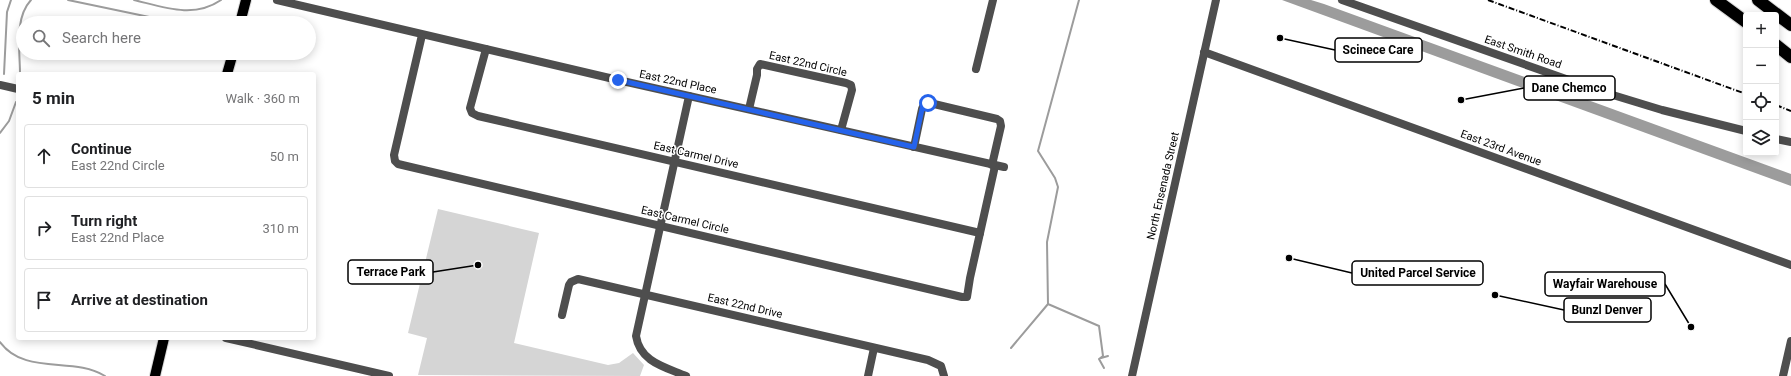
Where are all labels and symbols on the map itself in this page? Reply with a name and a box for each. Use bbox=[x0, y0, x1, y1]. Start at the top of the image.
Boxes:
street label: East Smith Road bbox=[1483, 33, 1563, 71]
callout: Scinece Care bbox=[1335, 38, 1422, 62]
text: Scinece Care bbox=[1343, 43, 1414, 57]
street label: East 22nd Circle bbox=[768, 49, 848, 79]
street label: East 22nd Place bbox=[638, 67, 718, 97]
route end bbox=[609, 71, 627, 89]
callout: Dane Chemco bbox=[1524, 76, 1615, 100]
text: Dane Chemco bbox=[1532, 81, 1607, 95]
route start bbox=[919, 94, 937, 112]
street label: East 23rd Avenue bbox=[1459, 127, 1543, 169]
street label: North Ensenada Street bbox=[1144, 130, 1182, 241]
street label: East Carmel Drive bbox=[652, 139, 740, 171]
street label: East Carmel Circle bbox=[640, 204, 730, 236]
callout: Terrace Park bbox=[348, 260, 433, 284]
callout: United Parcel Service bbox=[1352, 261, 1483, 285]
text: Terrace Park bbox=[356, 265, 426, 279]
text: United Parcel Service bbox=[1360, 266, 1476, 280]
callout: Wayfair Warehouse bbox=[1545, 272, 1665, 296]
text: Wayfair Warehouse bbox=[1553, 277, 1658, 291]
street label: East 22nd Drive bbox=[706, 291, 784, 321]
callout: Bunzl Denver bbox=[1564, 298, 1651, 322]
text: Bunzl Denver bbox=[1571, 303, 1643, 317]

